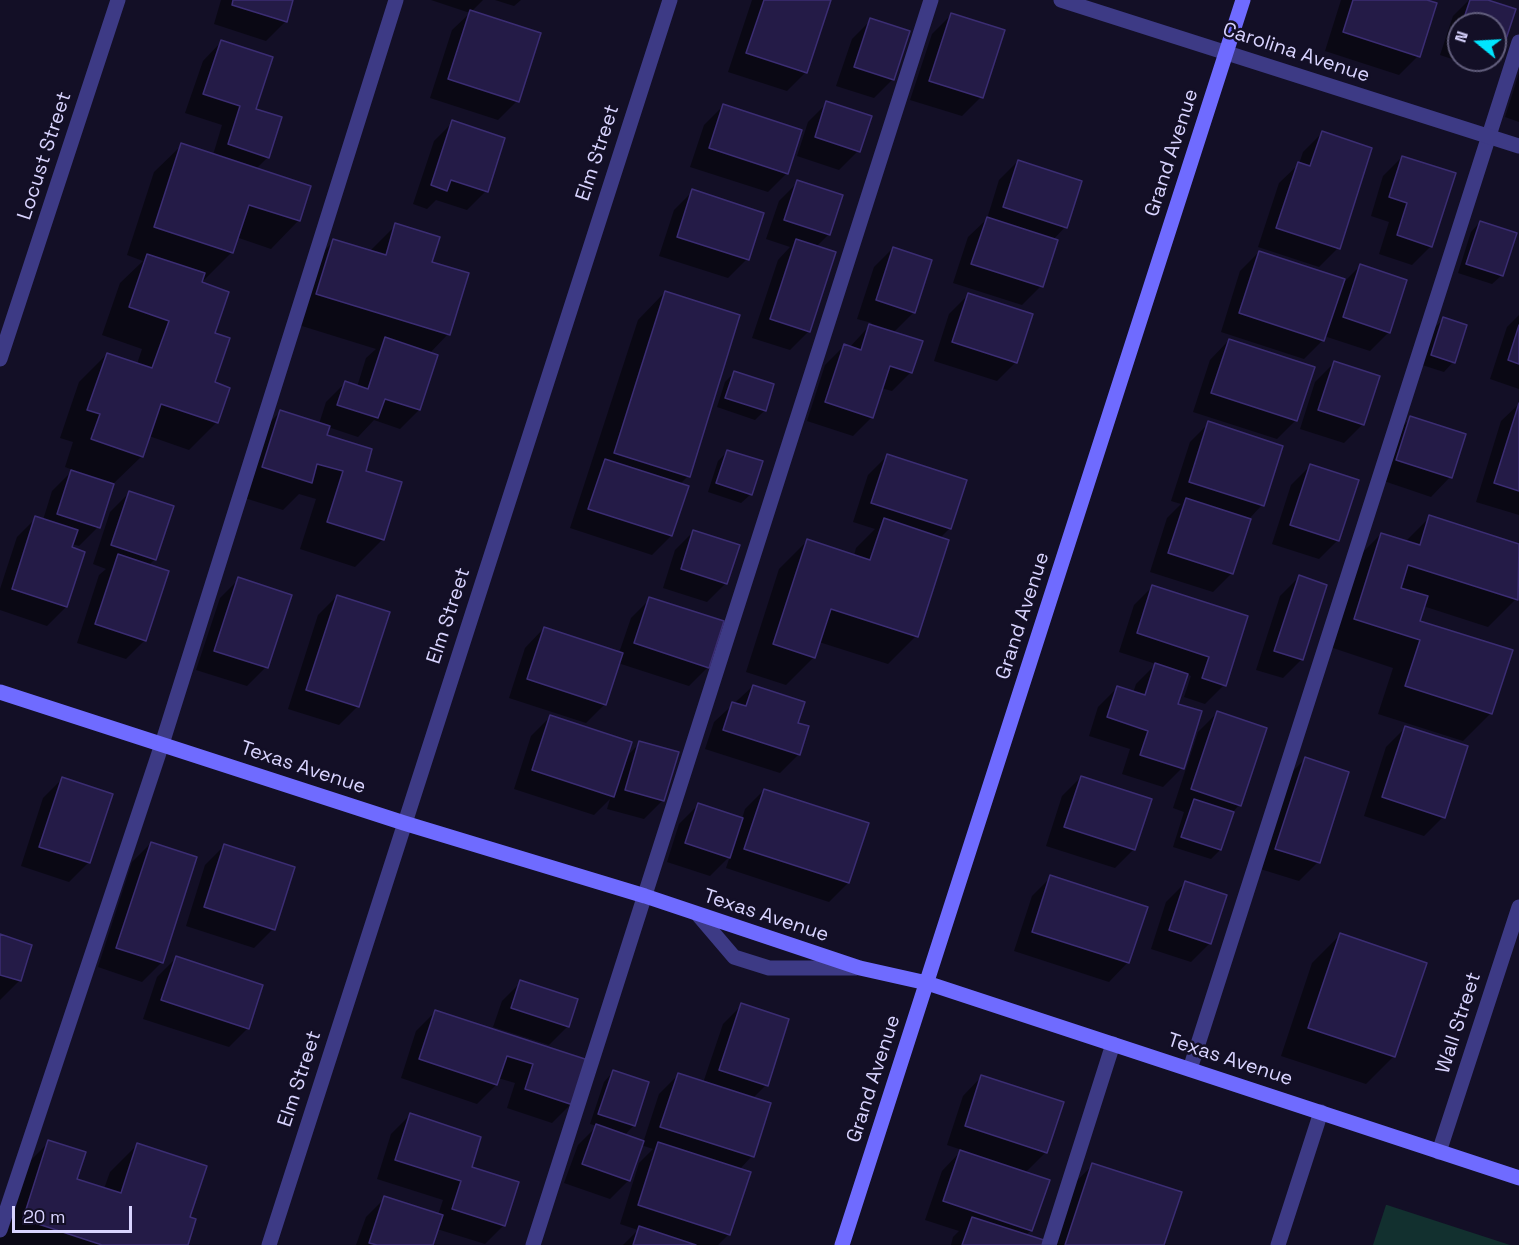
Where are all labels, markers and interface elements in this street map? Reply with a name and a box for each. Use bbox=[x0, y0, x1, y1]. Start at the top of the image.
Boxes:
north arrow bbox=[1447, 12, 1507, 72]
street label: Carolina Avenue bbox=[1219, 18, 1373, 88]
text: N bbox=[1450, 29, 1473, 45]
street label: Grand Avenue bbox=[1140, 86, 1204, 220]
street label: Locust Street bbox=[13, 89, 77, 223]
street label: Elm Street bbox=[571, 102, 625, 204]
street label: Grand Avenue bbox=[991, 549, 1055, 683]
street label: Elm Street bbox=[422, 565, 476, 667]
street label: Texas Avenue bbox=[237, 736, 369, 800]
street label: Texas Avenue bbox=[700, 884, 832, 948]
street label: Wall Street bbox=[1431, 969, 1487, 1077]
street label: Grand Avenue bbox=[842, 1012, 906, 1146]
street label: Elm Street bbox=[273, 1028, 327, 1130]
street label: Texas Avenue bbox=[1164, 1028, 1296, 1092]
scale bar bbox=[15, 1194, 135, 1232]
text: 20 m bbox=[23, 1205, 66, 1228]

